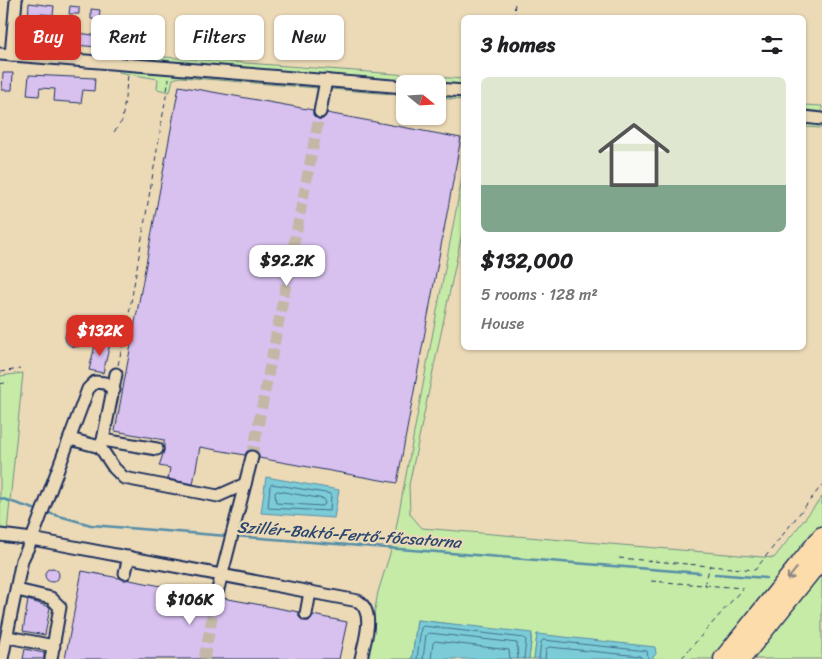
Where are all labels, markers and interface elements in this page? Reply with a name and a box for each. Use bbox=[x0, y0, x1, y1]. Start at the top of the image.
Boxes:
chip: Buy bbox=[15, 15, 81, 60]
chip: Rent bbox=[91, 15, 165, 60]
chip: Filters bbox=[175, 15, 264, 60]
chip: New bbox=[274, 15, 344, 60]
text: 3 homes bbox=[481, 26, 555, 64]
icon: filters bbox=[758, 31, 786, 59]
north arrow bbox=[396, 75, 446, 125]
map controls bbox=[396, 75, 446, 125]
icon: home bbox=[589, 110, 679, 200]
text: $132,000 bbox=[481, 242, 573, 280]
pin: $92.2K bbox=[246, 244, 328, 287]
text: $92.2K bbox=[260, 246, 314, 275]
text: 5 rooms · 128 m² bbox=[481, 280, 598, 309]
text: House bbox=[481, 309, 524, 338]
pin: $132K bbox=[65, 314, 135, 357]
text: $132K bbox=[77, 316, 123, 345]
water label: Szillér-Baktó-Fertő-főcsatorna bbox=[236, 512, 464, 557]
one-way arrow bbox=[787, 567, 797, 581]
pin: $106K bbox=[155, 584, 225, 626]
text: $106K bbox=[167, 585, 213, 614]

